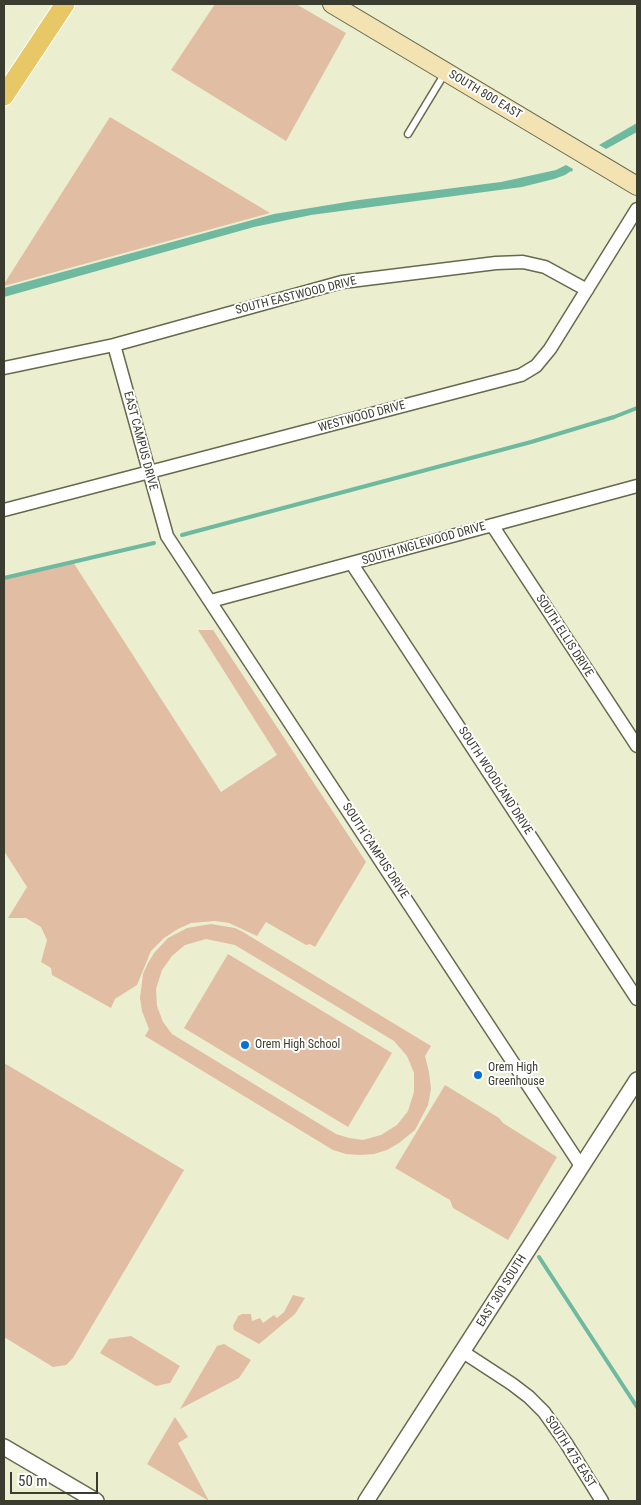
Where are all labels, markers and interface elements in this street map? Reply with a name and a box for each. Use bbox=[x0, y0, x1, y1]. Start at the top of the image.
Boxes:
street label: SOUTH 800 EAST bbox=[446, 68, 524, 122]
street label: SOUTH EASTWOOD DRIVE bbox=[234, 274, 358, 318]
street label: EAST CAMPUS DRIVE bbox=[120, 390, 160, 492]
street label: WESTWOOD DRIVE bbox=[317, 398, 407, 436]
street label: SOUTH INGLEWOOD DRIVE bbox=[361, 519, 487, 569]
street label: SOUTH ELLIS DRIVE bbox=[532, 592, 596, 680]
street label: SOUTH WOODLAND DRIVE bbox=[455, 724, 535, 838]
street label: SOUTH CAMPUS DRIVE bbox=[339, 801, 411, 901]
place label: Orem High School bbox=[255, 1038, 340, 1052]
marker: Orem High School bbox=[239, 1039, 251, 1051]
place label: Orem High Greenhouse bbox=[488, 1061, 544, 1089]
marker: Orem High Greenhouse bbox=[472, 1069, 484, 1081]
street label: EAST 300 SOUTH bbox=[474, 1252, 530, 1330]
street label: SOUTH 475 EAST bbox=[541, 1413, 599, 1491]
scale bar bbox=[12, 1462, 100, 1494]
text: 50 m bbox=[18, 1472, 48, 1490]

